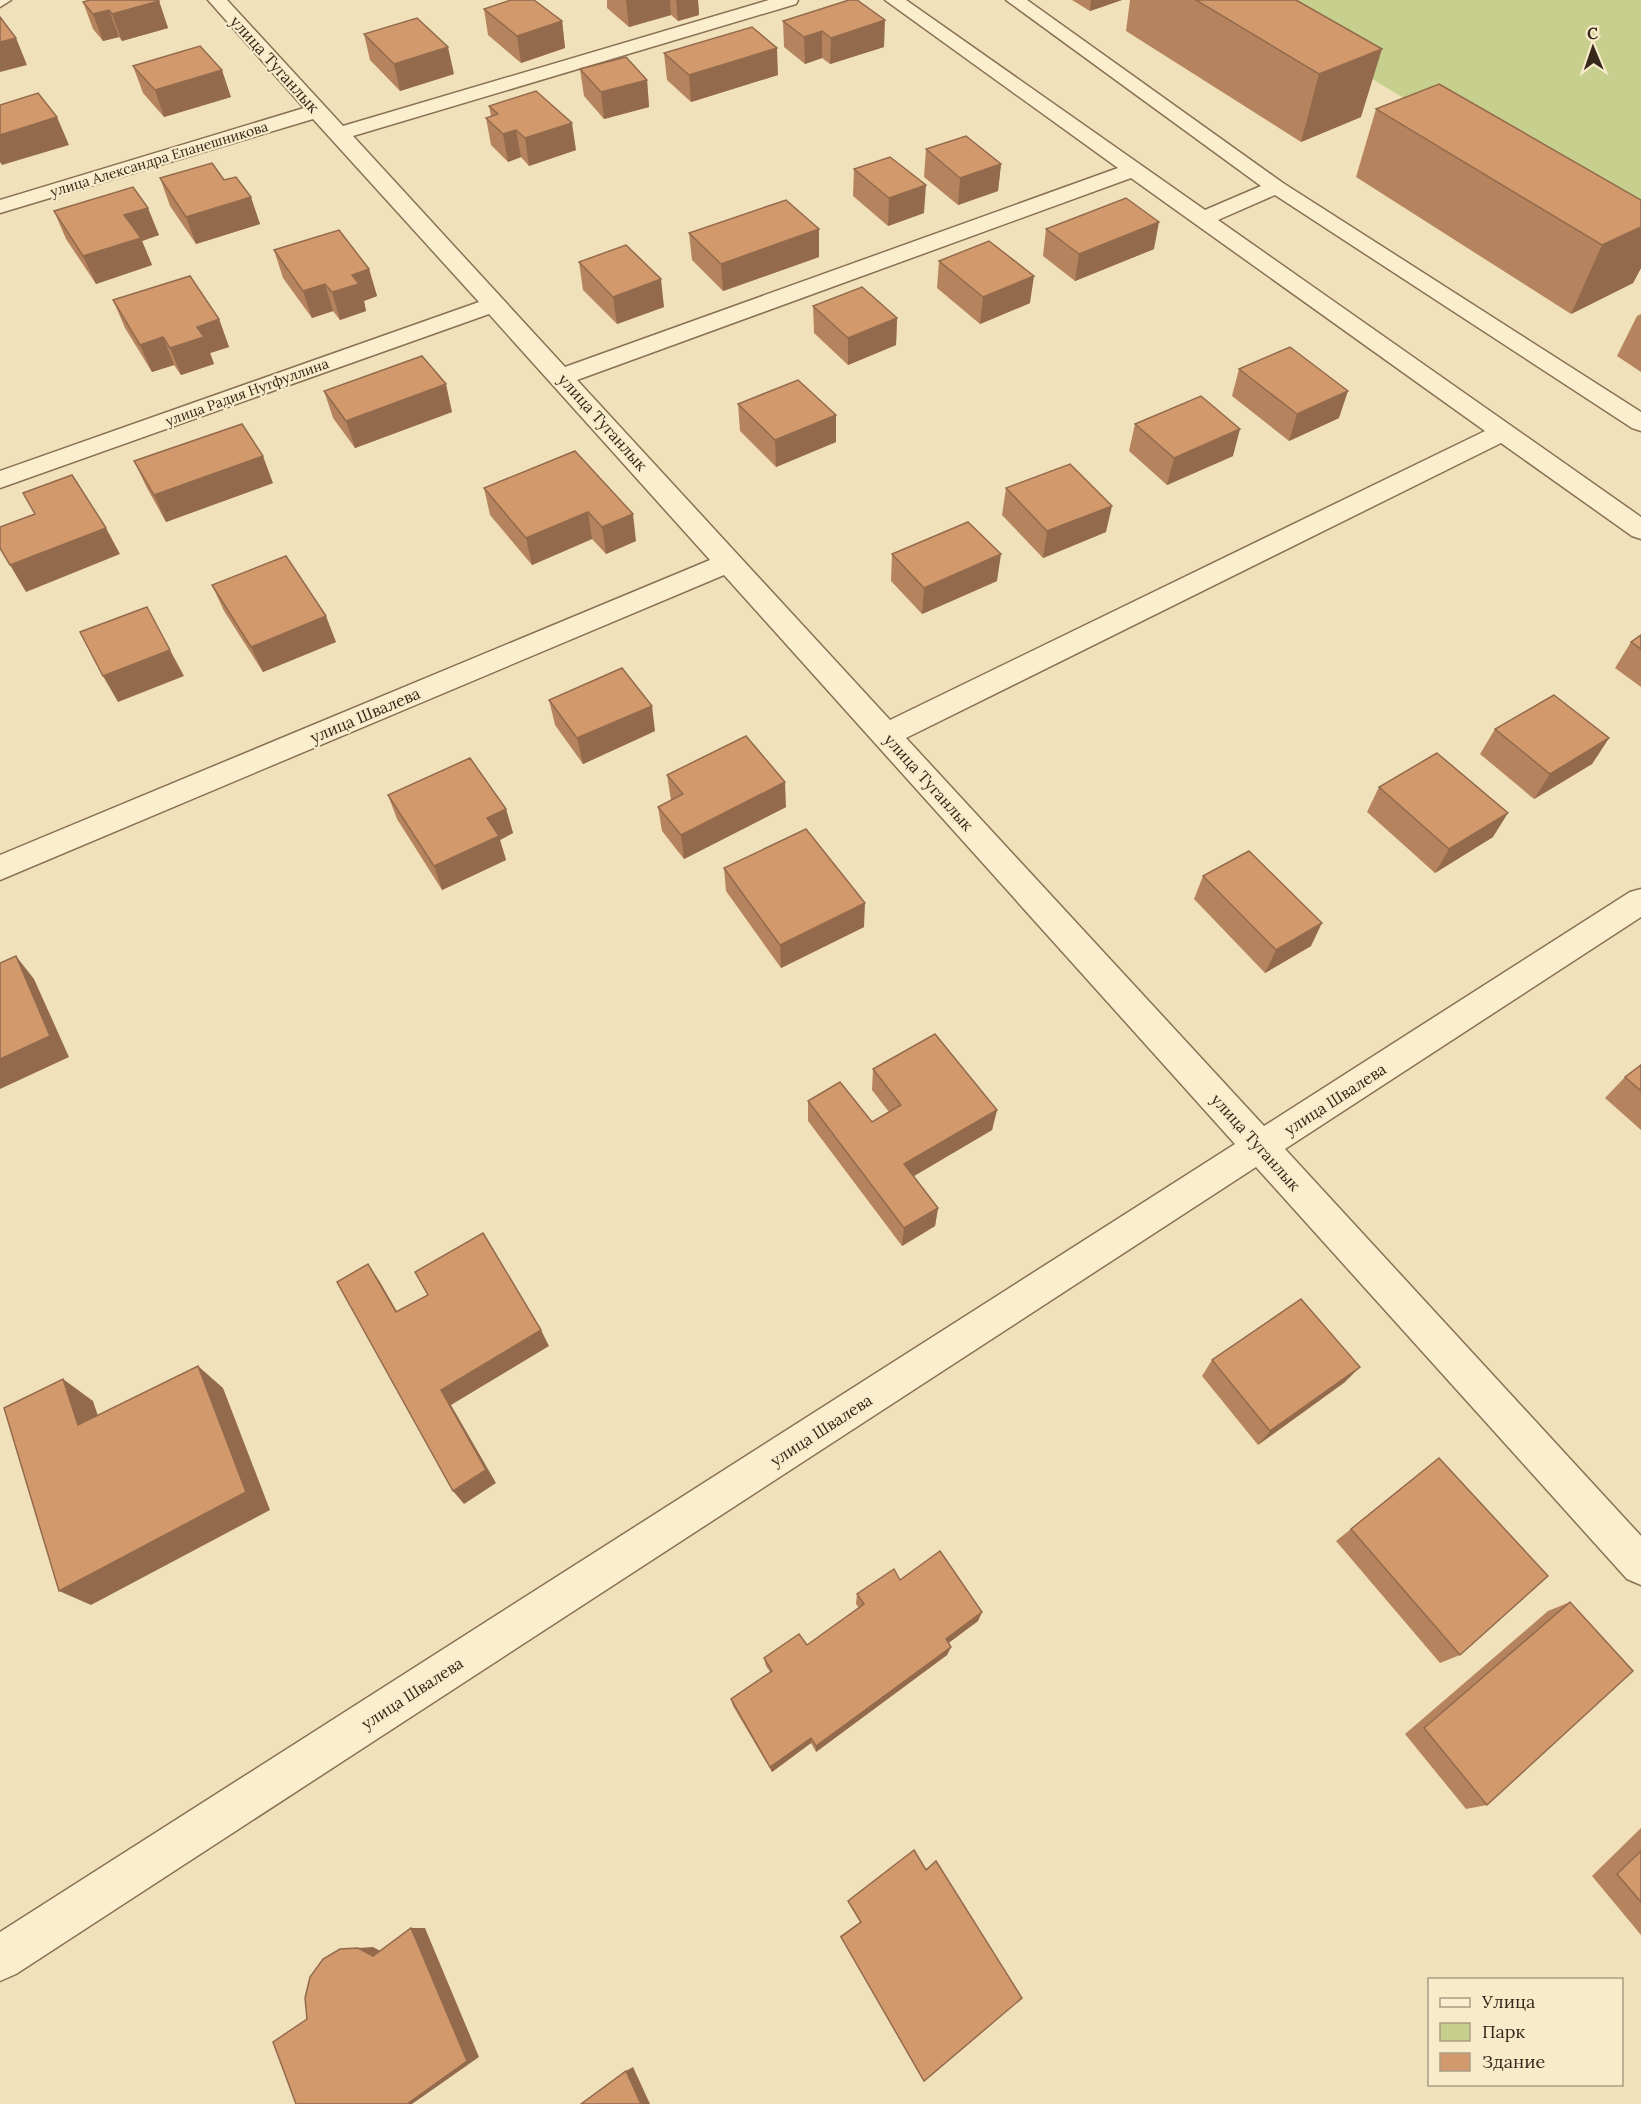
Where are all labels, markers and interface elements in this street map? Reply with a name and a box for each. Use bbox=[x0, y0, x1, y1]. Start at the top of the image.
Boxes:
street label: улица Туганлык bbox=[226, 11, 324, 117]
north arrow bbox=[1563, 18, 1623, 78]
text: С bbox=[1587, 23, 1598, 43]
street label: улица Александра Епанешникова bbox=[48, 117, 270, 201]
street label: улица Радия Нутфуллина bbox=[163, 354, 331, 430]
street label: улица Туганлык bbox=[554, 369, 652, 475]
street label: улица Швалева bbox=[307, 683, 423, 747]
street label: улица Туганлык bbox=[880, 729, 978, 835]
street label: улица Швалева bbox=[1280, 1059, 1390, 1139]
street label: улица Туганлык bbox=[1207, 1089, 1305, 1195]
street label: улица Швалева bbox=[766, 1390, 876, 1470]
street label: улица Швалева bbox=[357, 1653, 467, 1733]
legend bbox=[1428, 1978, 1623, 2086]
text: Улица bbox=[1481, 1990, 1535, 2013]
text: Парк bbox=[1482, 2020, 1526, 2043]
text: Здание bbox=[1482, 2050, 1545, 2073]

